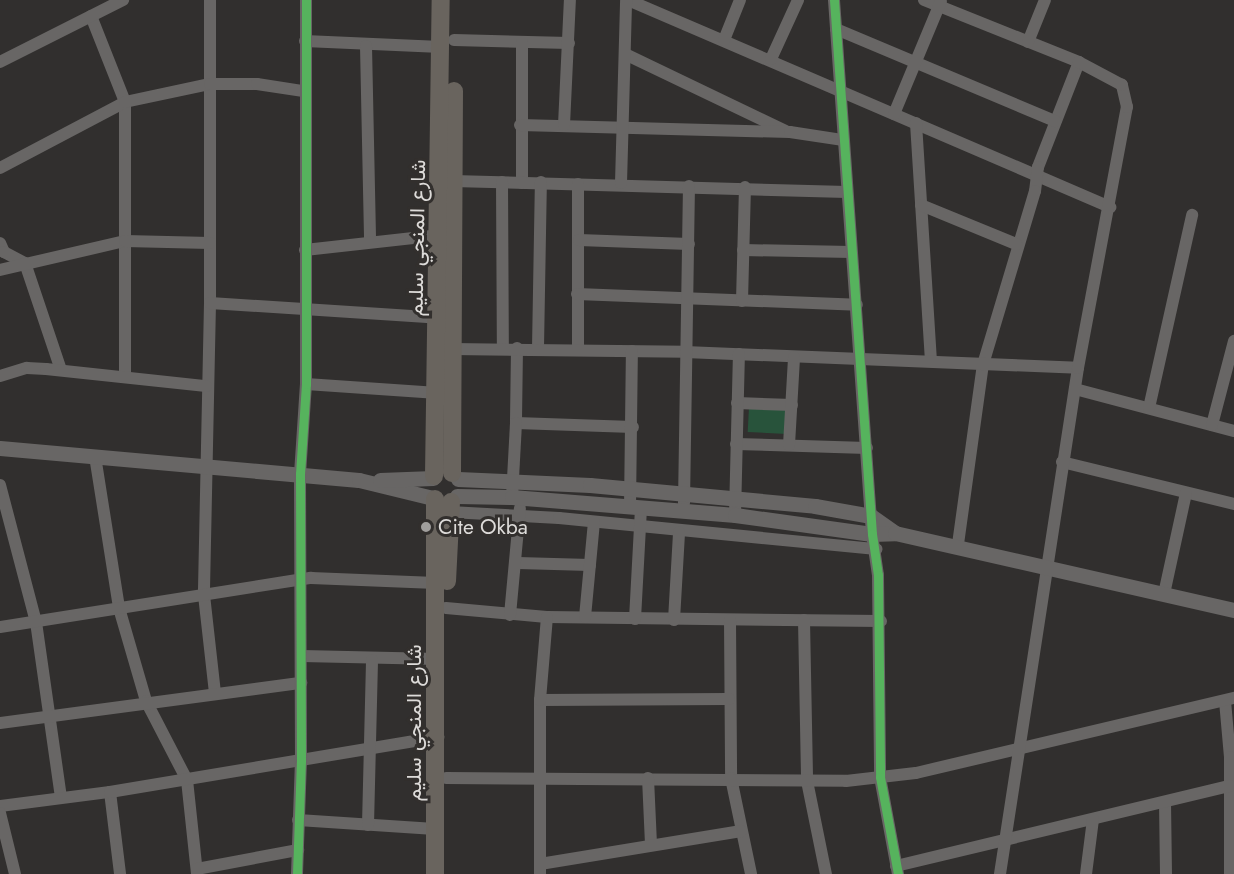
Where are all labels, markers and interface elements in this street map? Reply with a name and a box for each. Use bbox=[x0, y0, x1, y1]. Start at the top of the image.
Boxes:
street label: شارع المنجي سليم bbox=[403, 159, 431, 317]
place label: Cite Okba bbox=[438, 514, 528, 540]
marker: Cite Okba bbox=[419, 520, 433, 534]
street label: شارع المنجي سليم bbox=[401, 645, 427, 801]

